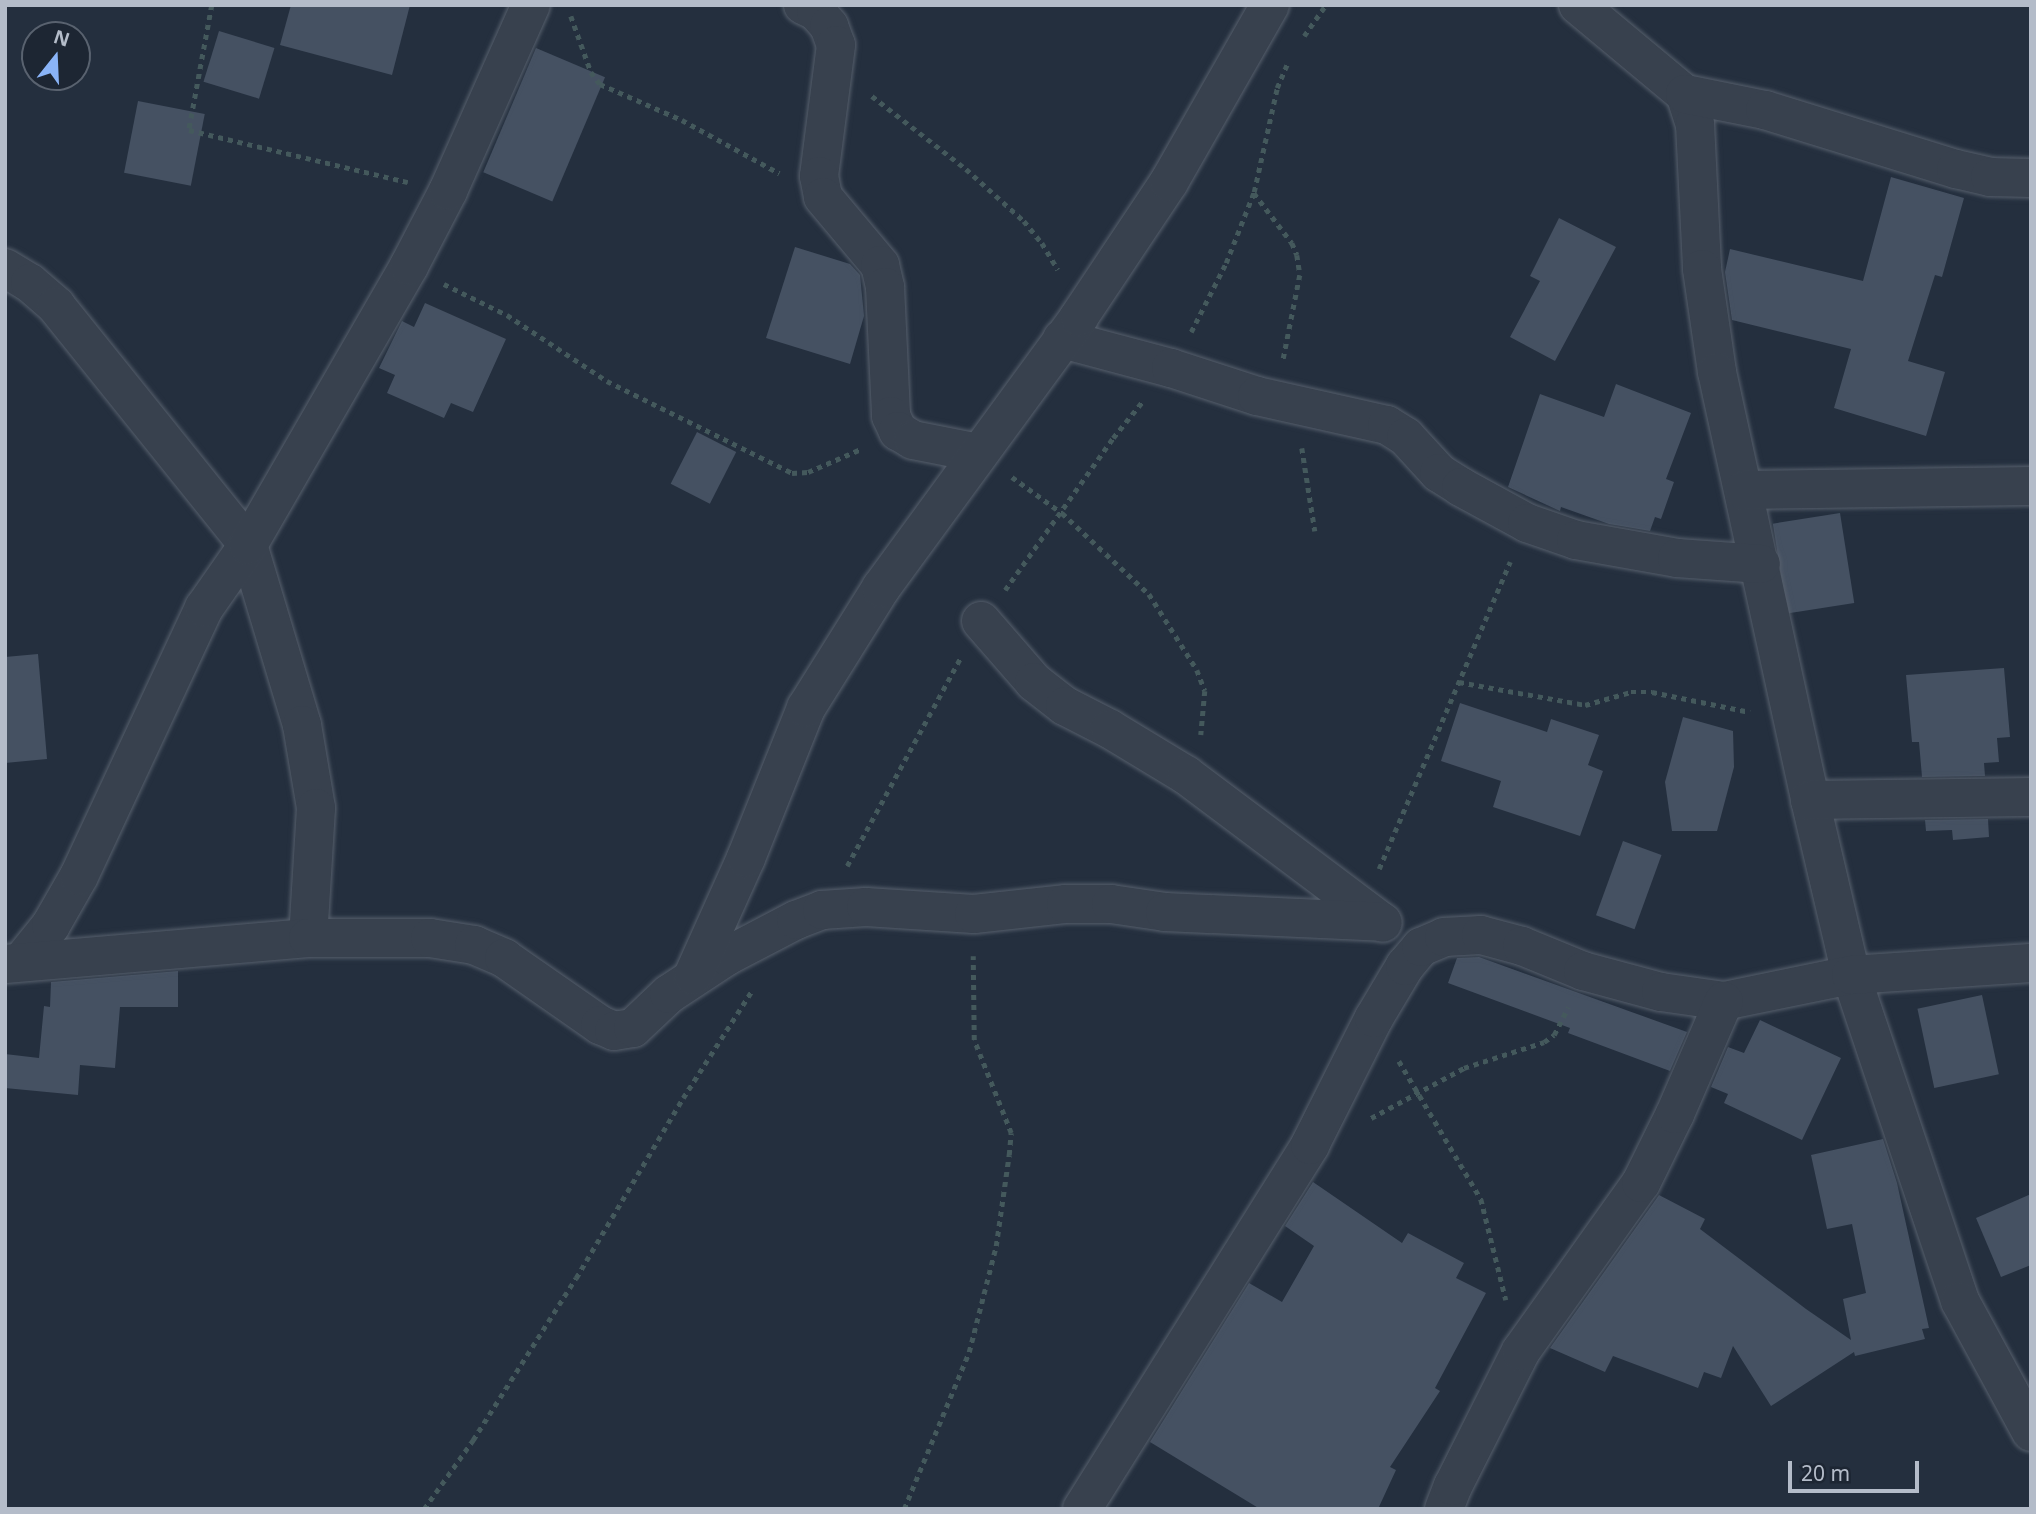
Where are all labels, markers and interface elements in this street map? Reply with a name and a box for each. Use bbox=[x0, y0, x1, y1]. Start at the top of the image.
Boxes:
north arrow bbox=[21, 21, 91, 91]
text: N bbox=[50, 23, 73, 53]
scale bar bbox=[1791, 1448, 1922, 1492]
text: 20 m bbox=[1801, 1459, 1850, 1487]

